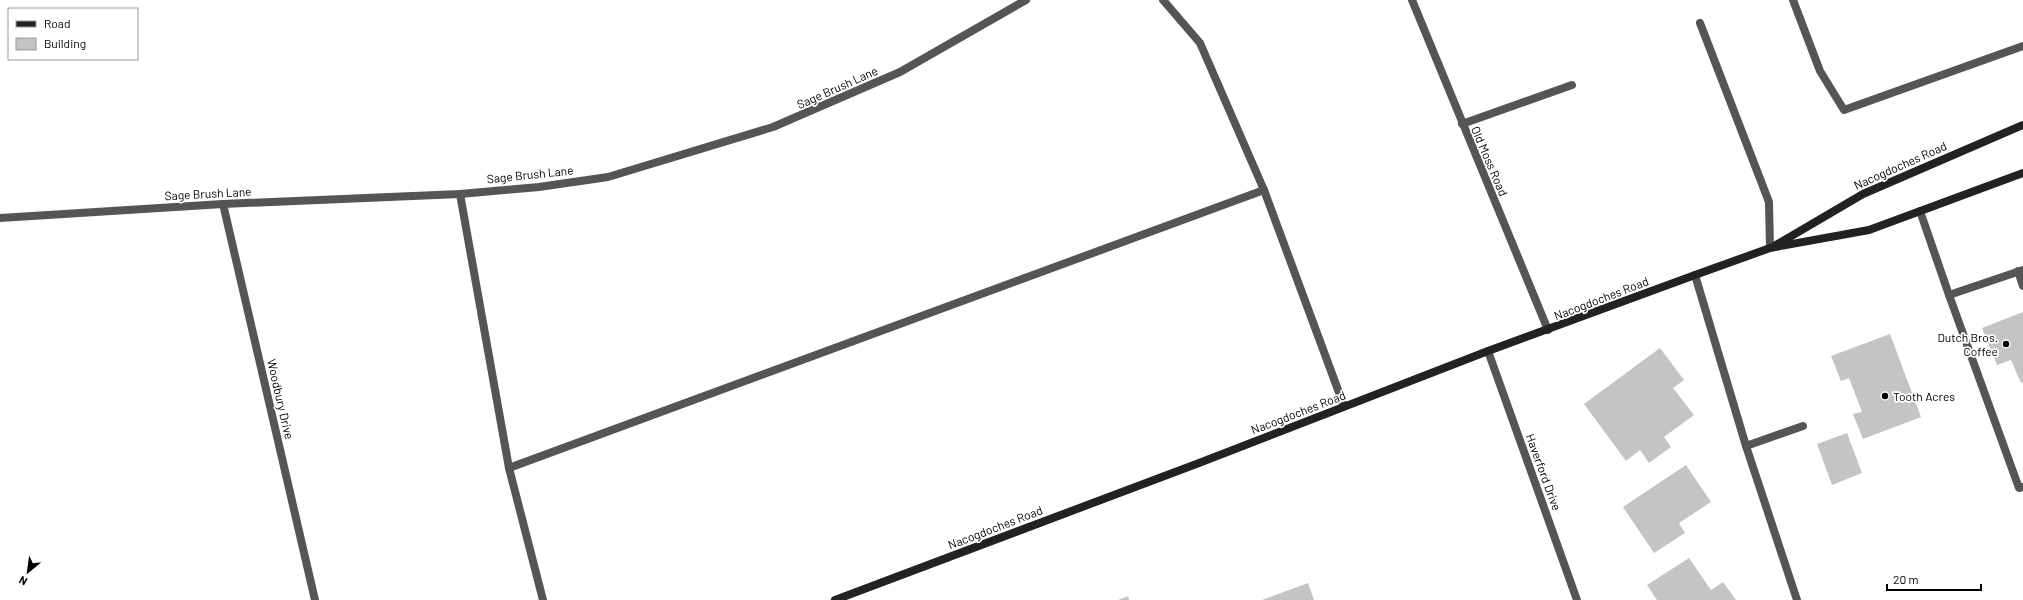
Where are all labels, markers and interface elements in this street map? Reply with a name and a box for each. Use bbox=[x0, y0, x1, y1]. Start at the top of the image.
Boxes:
legend bbox=[8, 8, 138, 60]
text: Road bbox=[44, 16, 71, 30]
text: Building bbox=[44, 36, 86, 50]
street label: Sage Brush Lane bbox=[794, 63, 880, 111]
street label: Old Moss Road bbox=[1469, 124, 1511, 198]
street label: Nacogdoches Road bbox=[1851, 138, 1949, 192]
street label: Sage Brush Lane bbox=[486, 162, 574, 186]
street label: Sage Brush Lane bbox=[164, 184, 252, 202]
street label: Nacogdoches Road bbox=[1552, 274, 1650, 322]
place label: Dutch Bros. Coffee bbox=[1938, 330, 1998, 358]
marker: Dutch Bros. Coffee bbox=[2001, 339, 2011, 349]
street label: Woodbury Drive bbox=[265, 358, 297, 440]
street label: Nacogdoches Road bbox=[1249, 388, 1347, 436]
place label: Tooth Acres bbox=[1893, 389, 1955, 403]
marker: Tooth Acres bbox=[1880, 391, 1890, 401]
street label: Haverford Drive bbox=[1524, 432, 1564, 512]
street label: Nacogdoches Road bbox=[946, 503, 1044, 551]
north arrow bbox=[8, 552, 48, 592]
scale bar bbox=[1887, 566, 1981, 592]
text: 20 m bbox=[1893, 572, 1919, 586]
text: N bbox=[17, 574, 29, 589]

